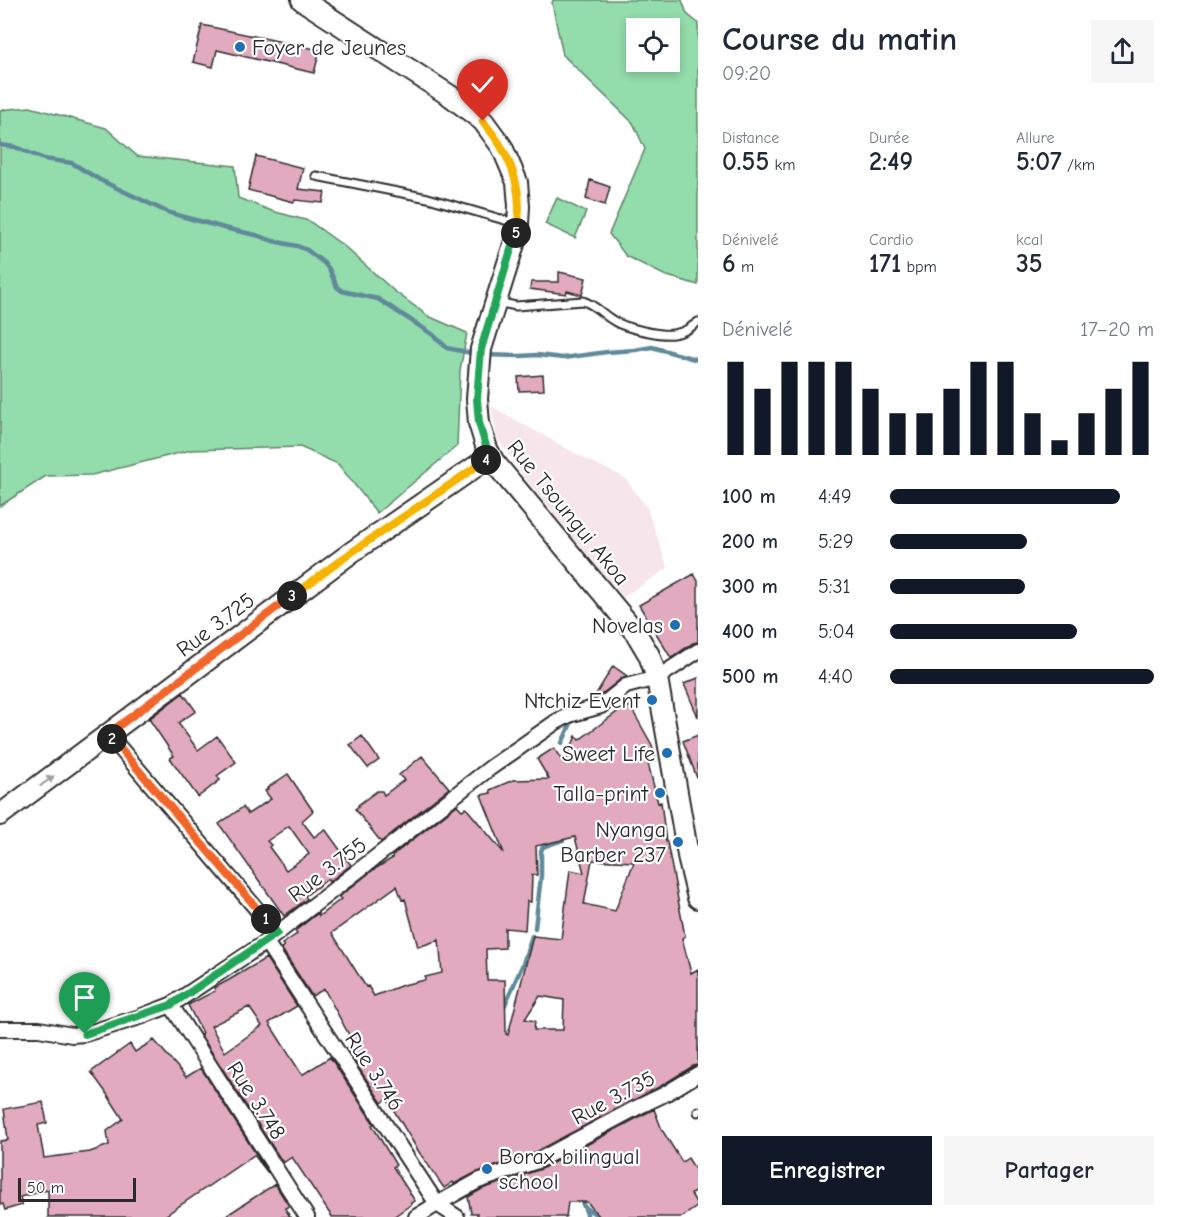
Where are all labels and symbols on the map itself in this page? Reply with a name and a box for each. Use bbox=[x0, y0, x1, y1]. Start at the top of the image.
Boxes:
place label: Foyer de Jeunes bbox=[252, 35, 406, 61]
marker: Foyer de Jeunes bbox=[233, 40, 247, 54]
pin bbox=[457, 59, 508, 121]
pin: 5 bbox=[501, 218, 531, 248]
street label: Rue Tsoungui Akoa bbox=[502, 435, 635, 591]
pin: 4 bbox=[471, 445, 501, 475]
pin: 3 bbox=[277, 581, 307, 611]
street label: Rue 3.725 bbox=[171, 587, 260, 663]
place label: Novelas bbox=[592, 613, 663, 639]
marker: Novelas bbox=[668, 618, 682, 632]
place label: Ntchiz Event bbox=[524, 688, 641, 714]
marker: Ntchiz Event bbox=[645, 693, 659, 707]
pin: 2 bbox=[97, 724, 127, 754]
place label: Sweet Life bbox=[562, 741, 655, 767]
marker: Sweet Life bbox=[660, 746, 674, 760]
one-way arrow bbox=[39, 775, 55, 787]
place label: Talla-print bbox=[554, 781, 649, 807]
marker: Talla-print bbox=[653, 786, 667, 800]
place label: Nyanga Barber 237 bbox=[560, 817, 667, 868]
street label: Rue 3.755 bbox=[283, 832, 372, 908]
marker: Nyanga Barber 237 bbox=[671, 835, 685, 849]
pin: 1 bbox=[251, 904, 281, 934]
pin bbox=[59, 972, 110, 1034]
street label: Rue 3.746 bbox=[339, 1027, 409, 1116]
street label: Rue 3.748 bbox=[221, 1057, 291, 1144]
street label: Rue 3.735 bbox=[567, 1065, 660, 1131]
place label: Borax bilingual school bbox=[499, 1144, 640, 1195]
marker: Borax bilingual school bbox=[480, 1162, 494, 1176]
scale bar bbox=[18, 1175, 136, 1202]

